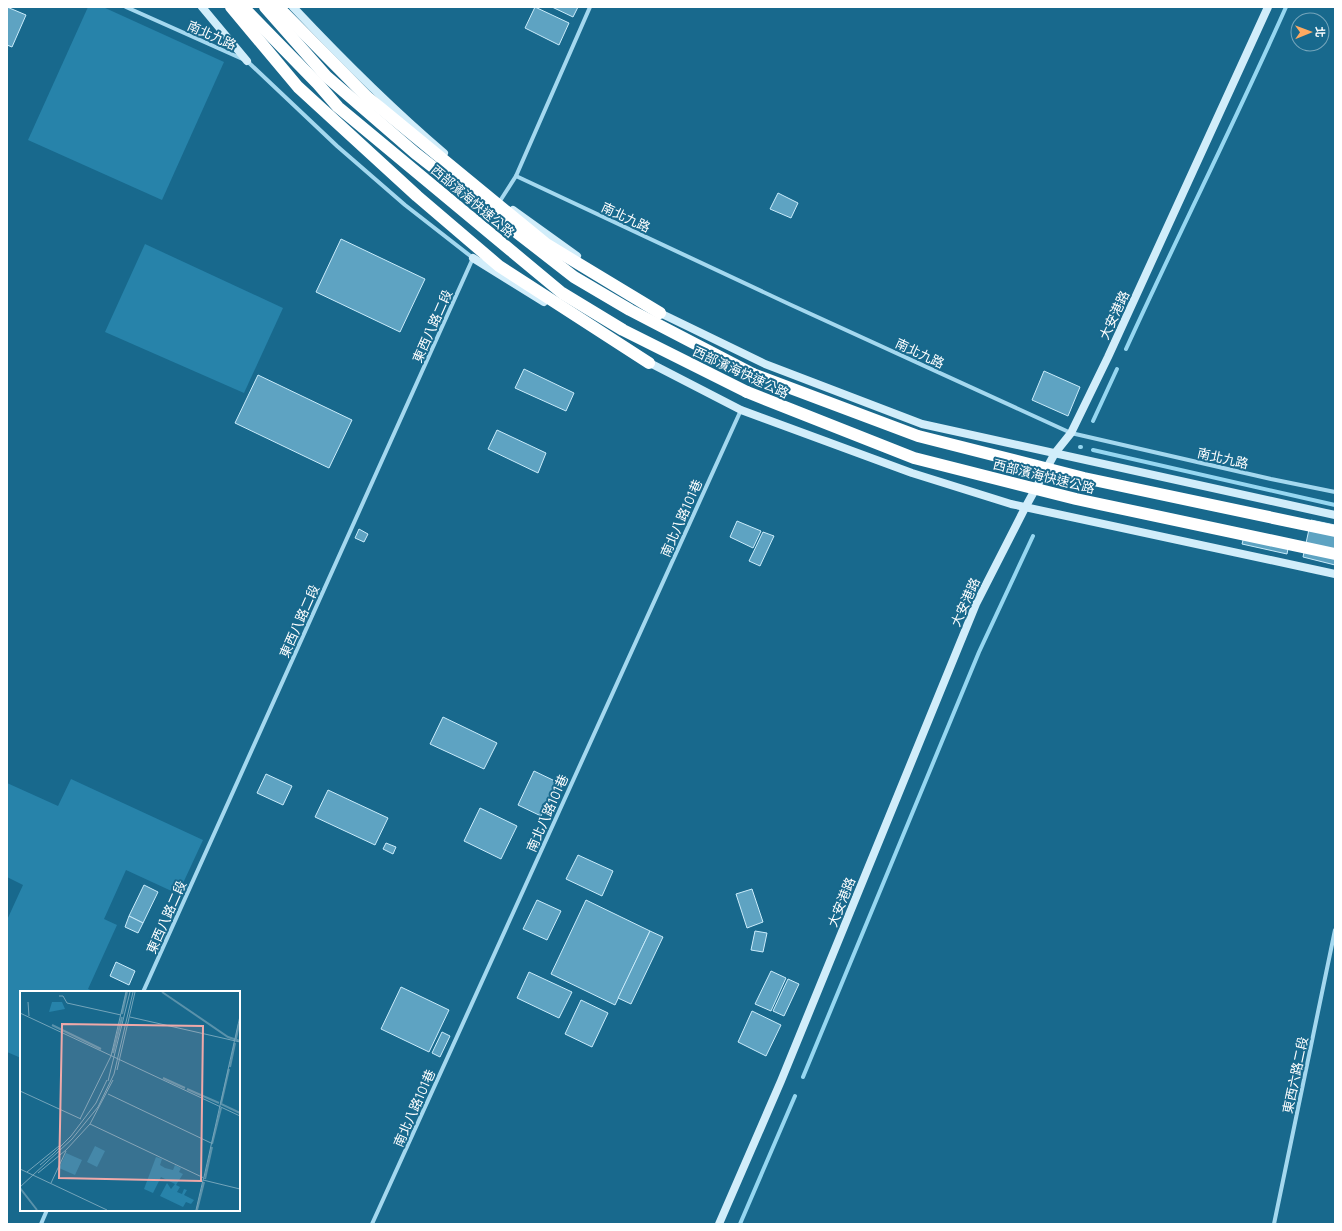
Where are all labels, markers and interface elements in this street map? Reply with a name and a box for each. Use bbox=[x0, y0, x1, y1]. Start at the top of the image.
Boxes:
north arrow bbox=[1290, 12, 1330, 52]
street label: 南北九路 bbox=[185, 16, 239, 54]
text: 北 bbox=[1313, 26, 1328, 37]
street label: 西部濱海快速公路 bbox=[427, 161, 519, 241]
street label: 南北九路 bbox=[599, 198, 653, 236]
street label: 東西八路二段 bbox=[408, 287, 456, 365]
street label: 大安港路 bbox=[1095, 288, 1133, 342]
street label: 南北九路 bbox=[893, 334, 947, 372]
street label: 西部濱海快速公路 bbox=[690, 342, 792, 402]
street label: 南北九路 bbox=[1196, 443, 1250, 473]
street label: 西部濱海快速公路 bbox=[991, 455, 1097, 497]
street label: 南北八路101巷 bbox=[656, 476, 706, 560]
street label: 大安港路 bbox=[946, 575, 984, 629]
street label: 東西八路二段 bbox=[275, 582, 323, 660]
street label: 南北八路101巷 bbox=[522, 771, 572, 855]
street label: 大安港路 bbox=[823, 875, 859, 929]
street label: 東西八路二段 bbox=[142, 878, 190, 956]
inset map bbox=[20, 991, 240, 1211]
street label: 東西六路二段 bbox=[1278, 1035, 1312, 1115]
street label: 南北八路101巷 bbox=[389, 1066, 439, 1150]

